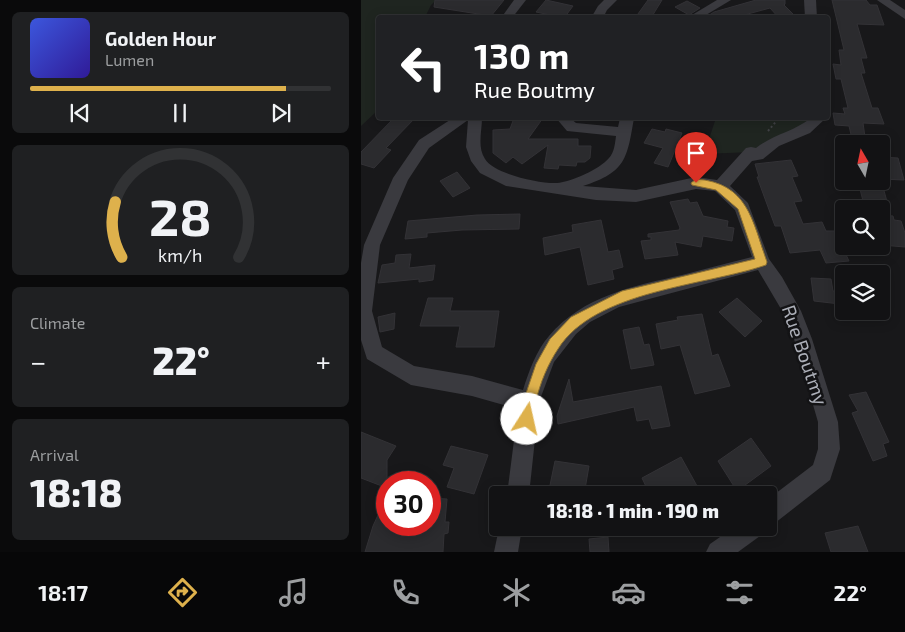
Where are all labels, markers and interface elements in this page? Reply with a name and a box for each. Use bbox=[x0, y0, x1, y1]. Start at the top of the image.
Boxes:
text: Golden Hour bbox=[105, 27, 216, 50]
text: 130 m bbox=[474, 34, 569, 76]
icon: left bbox=[391, 35, 456, 100]
text: Lumen bbox=[105, 50, 154, 69]
text: Rue Boutmy bbox=[474, 76, 595, 102]
icon: previous bbox=[66, 99, 94, 127]
icon: pause bbox=[166, 99, 194, 127]
icon: next bbox=[267, 99, 295, 127]
pin bbox=[675, 132, 717, 183]
north arrow bbox=[835, 135, 890, 190]
map controls bbox=[835, 135, 890, 320]
icon: arrive bbox=[682, 139, 710, 167]
text: 28 bbox=[149, 184, 212, 246]
button: search bbox=[835, 200, 890, 255]
text: km/h bbox=[158, 244, 203, 266]
button: layers bbox=[835, 265, 890, 320]
street label: Rue Boutmy bbox=[778, 302, 833, 408]
text: Climate bbox=[30, 313, 85, 332]
text: 22° bbox=[152, 337, 210, 383]
text: − bbox=[30, 344, 46, 378]
text: + bbox=[316, 344, 331, 378]
position arrow bbox=[500, 392, 552, 444]
text: Arrival bbox=[30, 445, 79, 464]
text: 18:18 bbox=[30, 469, 123, 515]
speed limit sign: 30 bbox=[376, 471, 441, 536]
text: 18:18 · 1 min · 190 m bbox=[547, 499, 719, 522]
icon: directions bbox=[165, 575, 200, 610]
icon: music bbox=[276, 575, 311, 610]
icon: phone bbox=[388, 575, 423, 610]
icon: climate bbox=[499, 575, 534, 610]
icon: car bbox=[611, 575, 646, 610]
icon: filters bbox=[722, 575, 757, 610]
text: 18:17 bbox=[38, 579, 88, 605]
text: 22° bbox=[834, 579, 867, 605]

